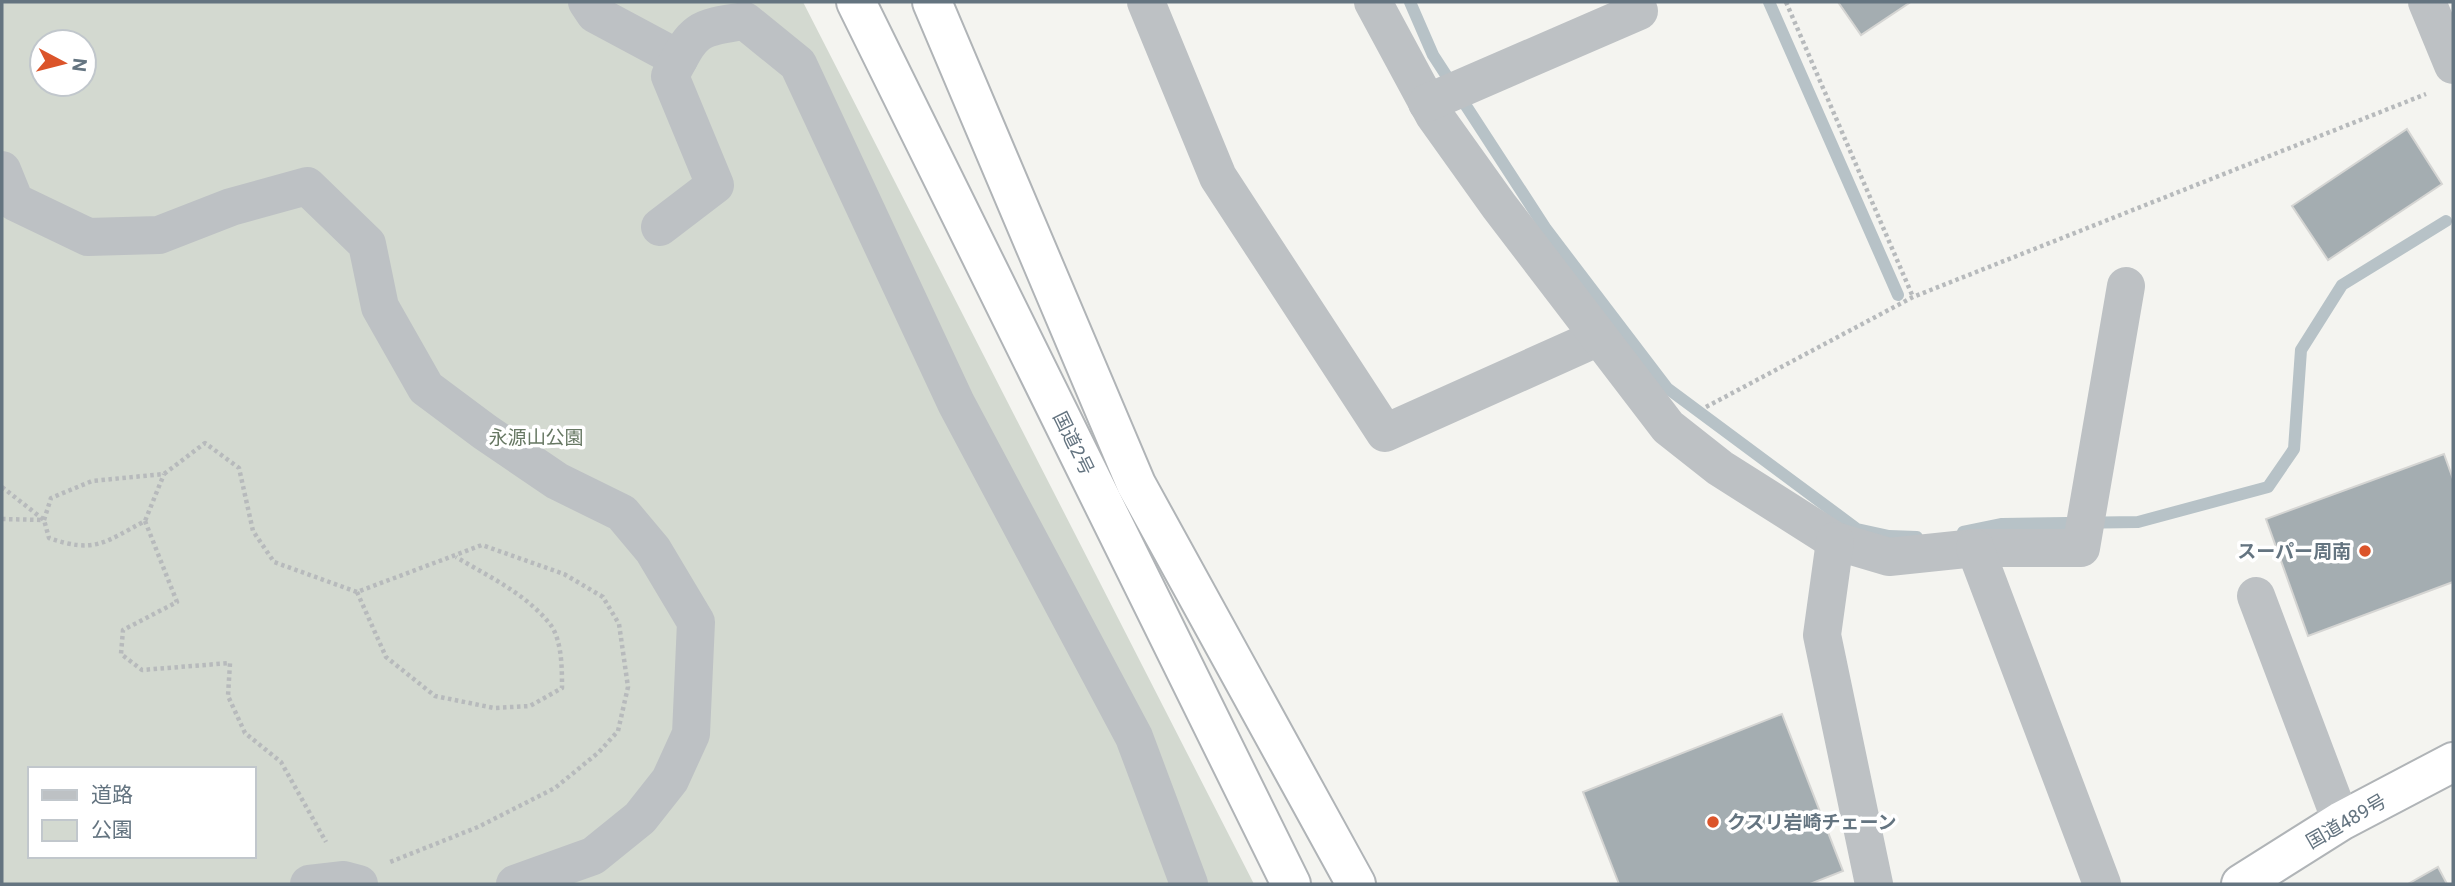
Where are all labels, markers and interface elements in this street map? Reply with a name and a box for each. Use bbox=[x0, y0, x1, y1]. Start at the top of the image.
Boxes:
north arrow bbox=[28, 28, 98, 98]
text: N bbox=[67, 57, 92, 73]
street label: 国道2号 bbox=[1048, 408, 1099, 479]
park label: 永源山公園 bbox=[488, 426, 584, 449]
place label: スーパー周南 bbox=[2237, 540, 2351, 563]
marker: スーパー周南 bbox=[2357, 543, 2373, 559]
legend bbox=[28, 767, 256, 858]
text: 道路 bbox=[91, 783, 133, 807]
street label: 国道489号 bbox=[2302, 789, 2391, 854]
place label: クスリ岩崎チェーン bbox=[1727, 811, 1896, 834]
marker: クスリ岩崎チェーン bbox=[1705, 814, 1721, 830]
text: 公園 bbox=[91, 818, 133, 842]

